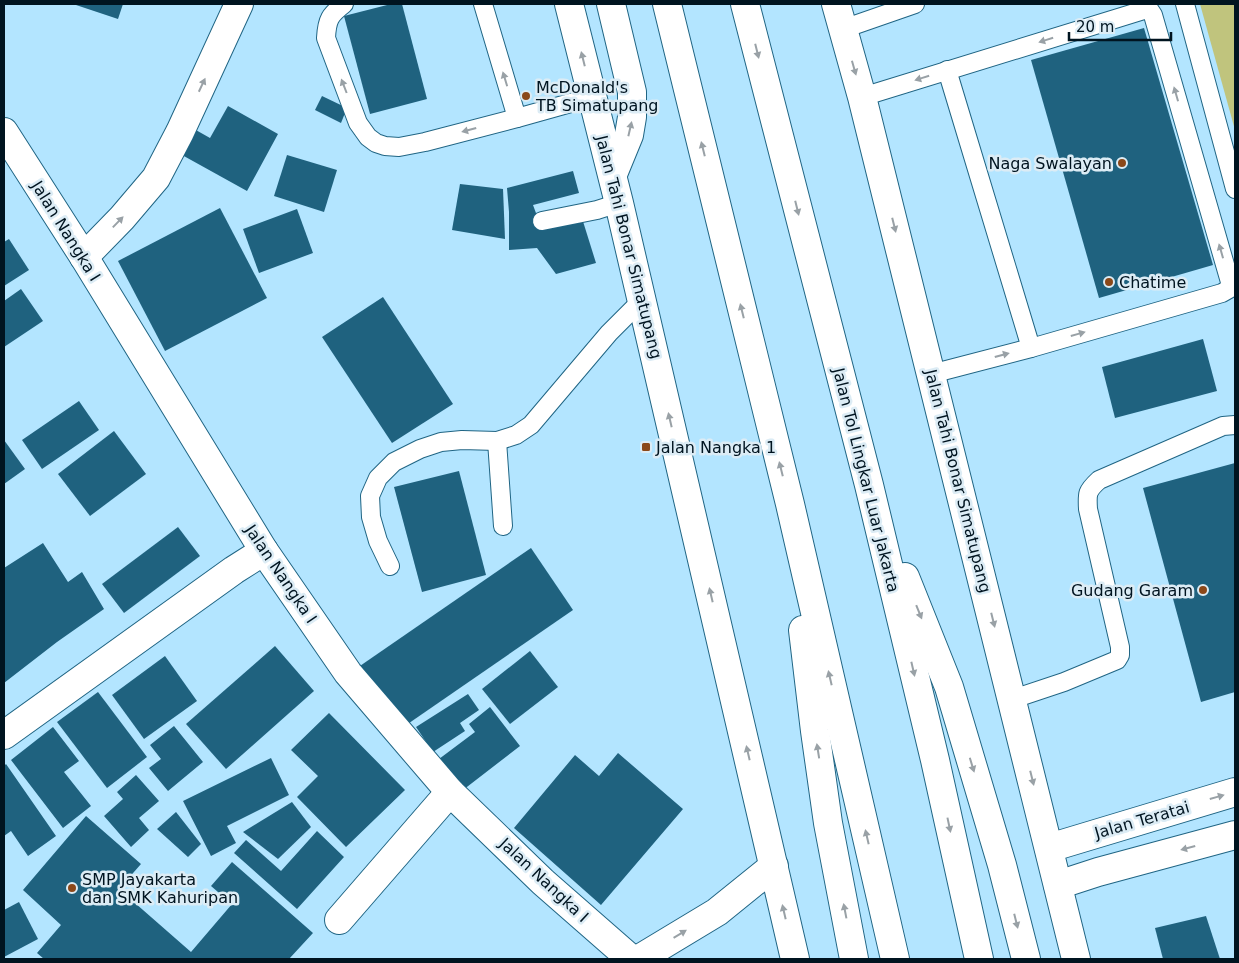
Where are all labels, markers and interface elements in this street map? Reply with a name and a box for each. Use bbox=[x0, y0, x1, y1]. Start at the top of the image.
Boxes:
scale bar bbox=[1069, 10, 1172, 42]
text: 20 m bbox=[1076, 18, 1114, 36]
one-way arrow bbox=[1038, 37, 1053, 44]
one-way arrow bbox=[753, 43, 761, 58]
one-way arrow bbox=[579, 52, 587, 67]
one-way arrow bbox=[850, 60, 858, 75]
one-way arrow bbox=[500, 71, 508, 86]
one-way arrow bbox=[914, 74, 929, 82]
one-way arrow bbox=[198, 78, 206, 92]
one-way arrow bbox=[340, 78, 348, 93]
place label: McDonald's TB Simatupang bbox=[535, 78, 659, 115]
one-way arrow bbox=[1171, 87, 1179, 102]
marker: McDonald's TB Simatupang bbox=[520, 90, 532, 102]
one-way arrow bbox=[626, 121, 634, 136]
one-way arrow bbox=[462, 126, 477, 134]
street label: Jalan Tahi Bonar Simatupang bbox=[592, 132, 666, 361]
one-way arrow bbox=[699, 141, 707, 156]
place label: Naga Swalayan bbox=[988, 154, 1112, 173]
marker: Naga Swalayan bbox=[1116, 157, 1128, 169]
street label: Jalan Nangka I bbox=[27, 176, 104, 285]
one-way arrow bbox=[794, 201, 802, 216]
one-way arrow bbox=[112, 217, 124, 229]
one-way arrow bbox=[890, 217, 898, 232]
one-way arrow bbox=[1216, 243, 1224, 258]
place label: Chatime bbox=[1119, 273, 1186, 292]
marker: Chatime bbox=[1103, 276, 1115, 288]
one-way arrow bbox=[738, 304, 746, 319]
one-way arrow bbox=[1071, 330, 1086, 338]
one-way arrow bbox=[995, 351, 1010, 359]
street label: Jalan Tol Lingkar Luar Jakarta bbox=[829, 365, 903, 594]
street label: Jalan Tahi Bonar Simatupang bbox=[921, 366, 995, 595]
one-way arrow bbox=[666, 412, 674, 427]
place label: Jalan Nangka 1 bbox=[655, 438, 776, 457]
marker: Jalan Nangka 1 bbox=[640, 441, 652, 453]
one-way arrow bbox=[777, 462, 785, 477]
street label: Jalan Nangka I bbox=[241, 520, 321, 627]
place label: Gudang Garam bbox=[1071, 581, 1193, 600]
marker: Gudang Garam bbox=[1197, 584, 1209, 596]
one-way arrow bbox=[707, 588, 715, 603]
one-way arrow bbox=[916, 604, 923, 619]
one-way arrow bbox=[989, 613, 997, 628]
one-way arrow bbox=[909, 661, 917, 676]
one-way arrow bbox=[826, 671, 834, 686]
one-way arrow bbox=[813, 743, 821, 759]
one-way arrow bbox=[744, 746, 752, 761]
one-way arrow bbox=[969, 758, 977, 773]
one-way arrow bbox=[1028, 771, 1036, 786]
one-way arrow bbox=[1210, 793, 1225, 801]
street label: Jalan Teratai bbox=[1091, 797, 1192, 843]
one-way arrow bbox=[945, 818, 953, 833]
one-way arrow bbox=[862, 828, 870, 844]
street label: Jalan Nangka I bbox=[495, 833, 592, 926]
one-way arrow bbox=[1181, 844, 1196, 852]
place label: SMP Jayakarta dan SMK Kahuripan bbox=[82, 870, 238, 907]
marker: SMP Jayakarta dan SMK Kahuripan bbox=[66, 882, 78, 894]
one-way arrow bbox=[841, 903, 849, 919]
one-way arrow bbox=[780, 904, 788, 919]
one-way arrow bbox=[1012, 914, 1020, 929]
one-way arrow bbox=[674, 930, 687, 939]

